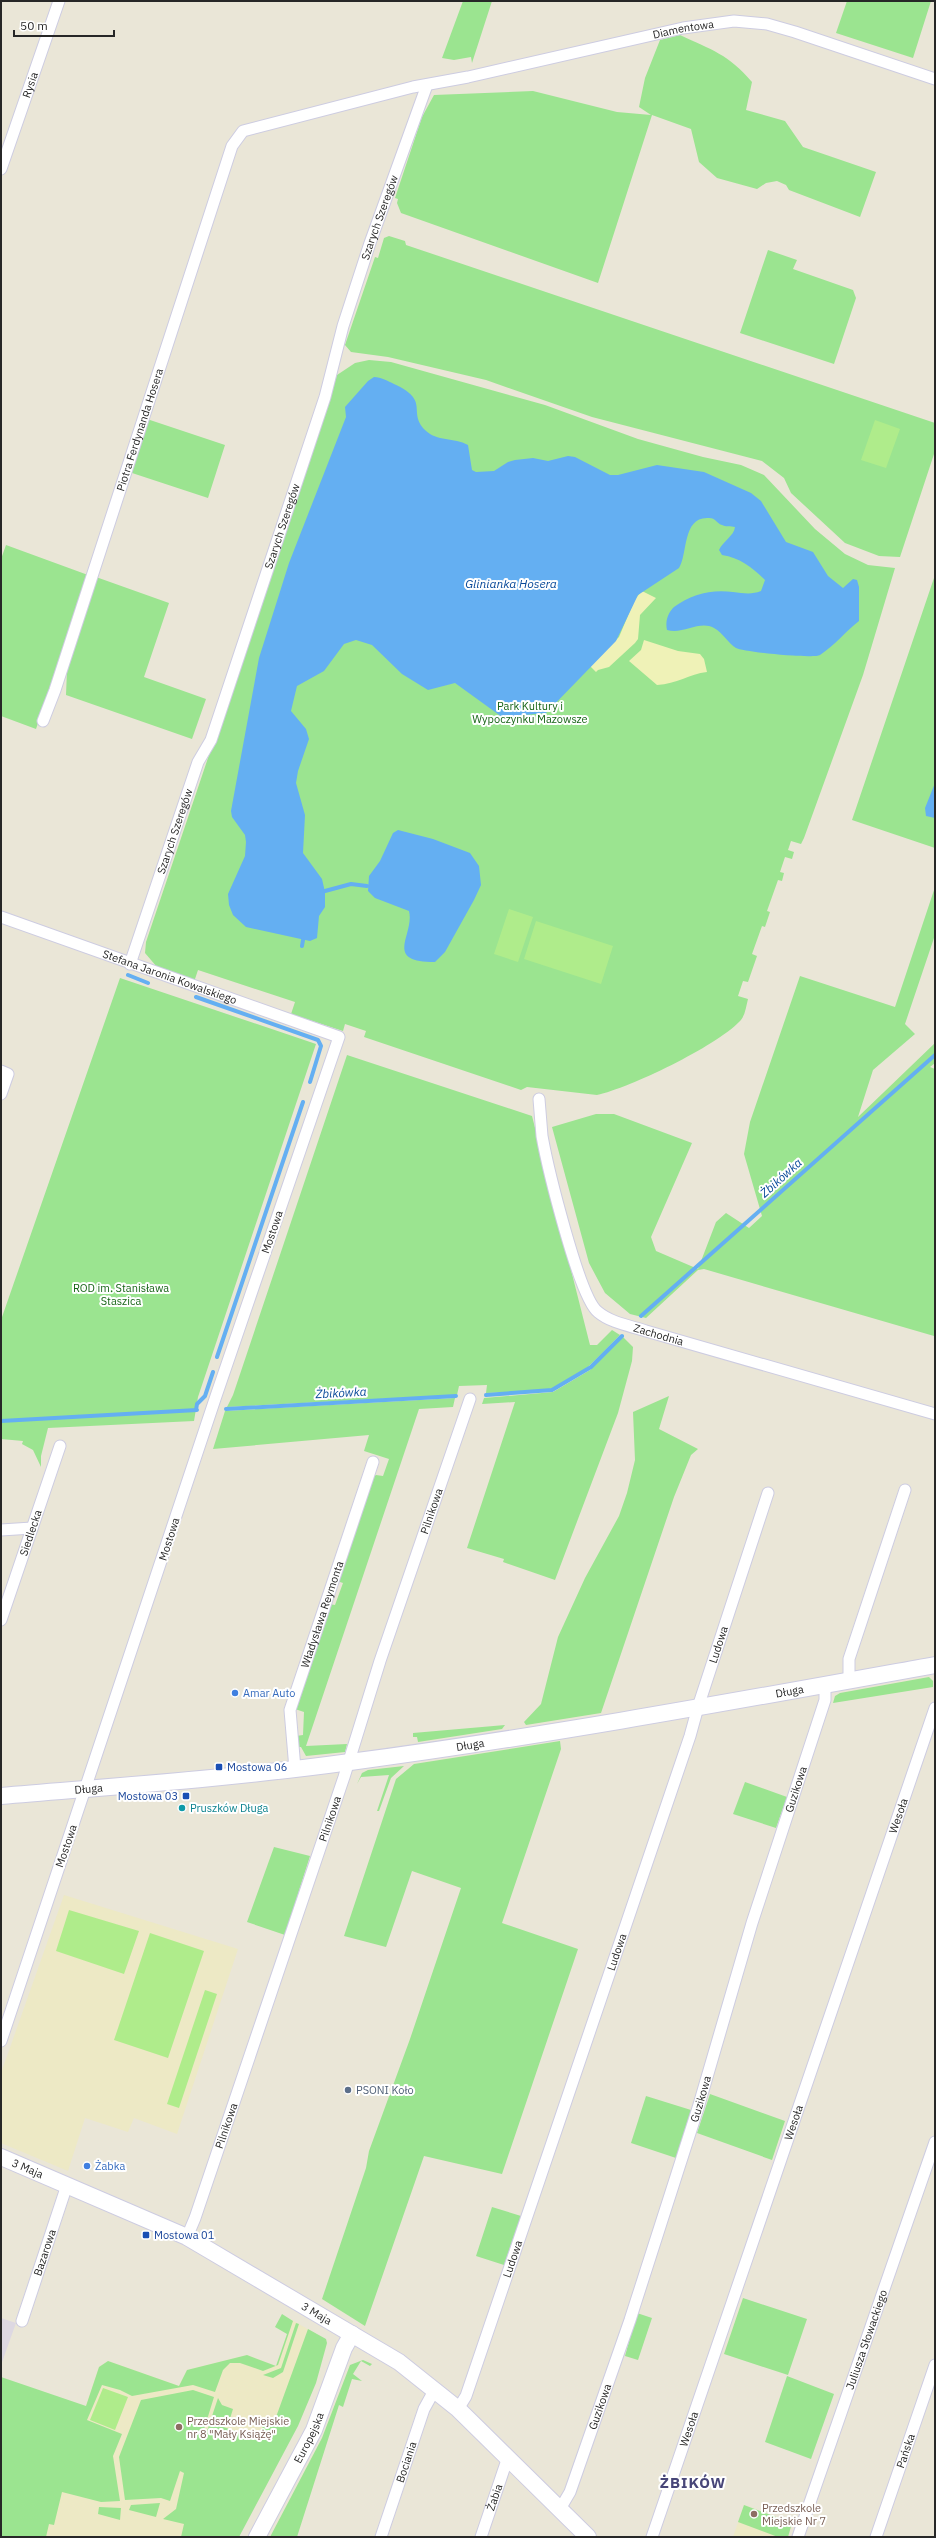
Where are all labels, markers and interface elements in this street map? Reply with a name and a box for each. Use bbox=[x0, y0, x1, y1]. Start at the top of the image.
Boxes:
scale bar bbox=[14, 12, 114, 38]
street label: Diamentowa bbox=[651, 17, 715, 42]
text: 50 m bbox=[20, 18, 48, 33]
street label: Rysia bbox=[19, 70, 41, 100]
street label: Szarych Szeregów bbox=[358, 172, 401, 262]
street label: Piotra Ferdynanda Hosera bbox=[113, 366, 166, 493]
street label: Szarych Szeregów bbox=[261, 481, 303, 571]
water label: Glinianka Hosera bbox=[465, 576, 557, 591]
park label: Park Kultury i Wypoczynku Mazowsze bbox=[472, 699, 588, 726]
street label: Szarych Szeregów bbox=[154, 786, 196, 876]
street label: Stefana Jaronia Kowalskiego bbox=[101, 947, 239, 1007]
water label: Żbikówka bbox=[756, 1155, 805, 1201]
street label: Mostowa bbox=[258, 1209, 286, 1255]
park label: ROD im. Stanisława Staszica bbox=[73, 1281, 169, 1308]
street label: Zachodnia bbox=[632, 1321, 685, 1348]
water label: Żbikówka bbox=[314, 1384, 367, 1401]
street label: Pilnikowa bbox=[417, 1486, 446, 1536]
street label: Siedlecka bbox=[16, 1508, 45, 1558]
street label: Mostowa bbox=[155, 1516, 183, 1562]
street label: Władysława Reymonta bbox=[298, 1559, 346, 1670]
street label: Ludowa bbox=[706, 1624, 731, 1665]
street label: Długa bbox=[774, 1682, 805, 1701]
place label: Amar Auto bbox=[243, 1686, 295, 1700]
marker: Amar Auto bbox=[230, 1688, 240, 1698]
street label: Długa bbox=[455, 1736, 485, 1754]
place label: Mostowa 06 bbox=[227, 1760, 287, 1774]
marker: Mostowa 06 bbox=[214, 1762, 224, 1772]
street label: Guzikowa bbox=[782, 1764, 810, 1814]
street label: Długa bbox=[74, 1781, 103, 1797]
place label: Mostowa 03 bbox=[118, 1789, 178, 1803]
marker: Mostowa 03 bbox=[181, 1791, 191, 1801]
street label: Pilnikowa bbox=[316, 1794, 344, 1843]
street label: Wesoła bbox=[886, 1796, 911, 1835]
place label: Pruszków Długa bbox=[190, 1801, 268, 1815]
marker: Pruszków Długa bbox=[177, 1803, 187, 1813]
street label: Mostowa bbox=[52, 1823, 80, 1869]
street label: Ludowa bbox=[604, 1932, 629, 1973]
street label: Guzikowa bbox=[687, 2074, 714, 2124]
place label: PSONI Koło bbox=[356, 2083, 414, 2097]
marker: PSONI Koło bbox=[343, 2085, 353, 2095]
street label: Pilnikowa bbox=[212, 2101, 240, 2150]
street label: Wesoła bbox=[781, 2103, 806, 2142]
street label: 3 Maja bbox=[10, 2156, 46, 2181]
place label: Żabka bbox=[95, 2159, 125, 2173]
marker: Żabka bbox=[82, 2161, 92, 2171]
street label: Bazarowa bbox=[30, 2227, 59, 2278]
place label: Mostowa 01 bbox=[154, 2228, 215, 2242]
marker: Mostowa 01 bbox=[141, 2230, 151, 2240]
street label: Ludowa bbox=[500, 2238, 525, 2279]
street label: Juliusza Słowackiego bbox=[843, 2288, 890, 2391]
street label: 3 Maja bbox=[299, 2299, 334, 2328]
street label: Guzikowa bbox=[585, 2382, 614, 2432]
street label: Europejska bbox=[291, 2410, 327, 2466]
street label: Wesoła bbox=[676, 2410, 701, 2448]
place label: Przedszkole Miejskie nr 8 "Mały Książę" bbox=[187, 2414, 289, 2441]
marker: Przedszkole Miejskie nr 8 "Mały Książę" bbox=[174, 2422, 184, 2432]
street label: Pańska bbox=[893, 2432, 918, 2470]
street label: Bociania bbox=[393, 2440, 420, 2484]
district label: ŻBIKÓW bbox=[660, 2473, 726, 2492]
street label: Żabia bbox=[483, 2482, 505, 2512]
place label: Przedszkole Miejskie Nr 7 bbox=[762, 2501, 826, 2528]
marker: Przedszkole Miejskie Nr 7 bbox=[749, 2509, 759, 2519]

